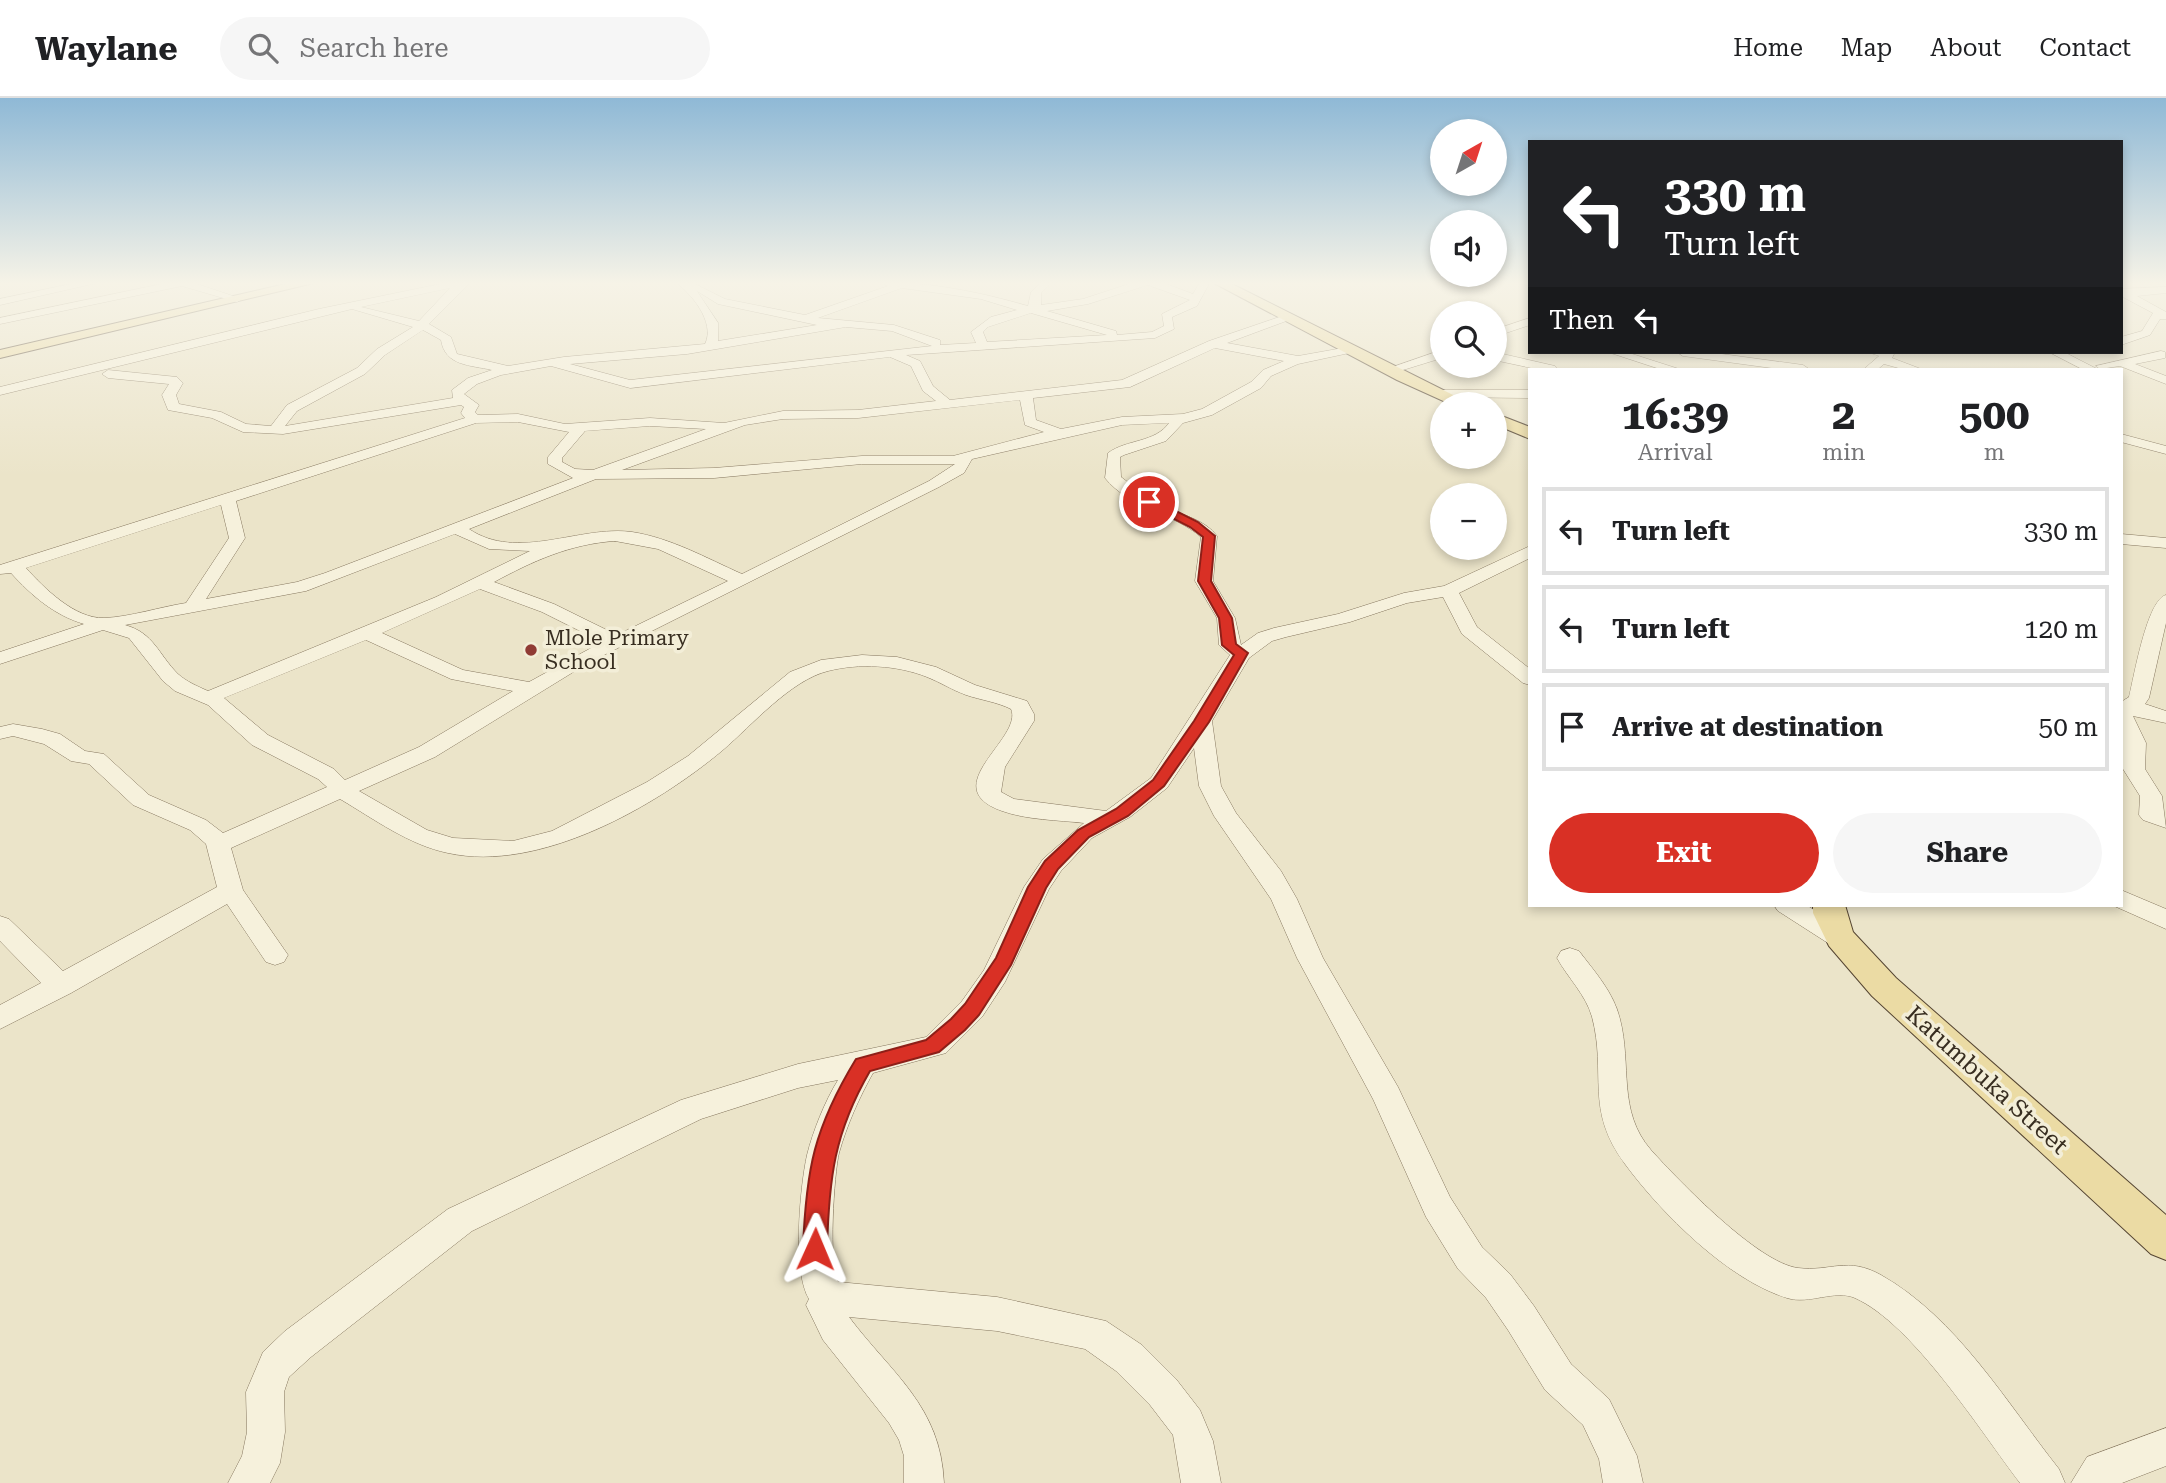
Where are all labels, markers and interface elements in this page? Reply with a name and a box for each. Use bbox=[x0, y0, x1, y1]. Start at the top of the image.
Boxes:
search box bbox=[220, 17, 710, 80]
text: Waylane bbox=[35, 29, 178, 68]
icon: search bbox=[244, 29, 282, 67]
text: Search here bbox=[300, 33, 449, 63]
text: Home bbox=[1733, 34, 1803, 62]
text: Map bbox=[1841, 34, 1892, 62]
text: About bbox=[1930, 34, 2001, 62]
text: Contact bbox=[2039, 34, 2131, 62]
north arrow bbox=[1430, 119, 1507, 196]
map controls bbox=[1430, 119, 1507, 560]
text: 330 m bbox=[1664, 166, 1806, 223]
icon: left bbox=[1549, 168, 1640, 259]
button: sound bbox=[1430, 210, 1507, 287]
text: Turn left bbox=[1664, 225, 1799, 263]
button: search bbox=[1430, 301, 1507, 378]
icon: left bbox=[1628, 301, 1666, 339]
text: Then bbox=[1549, 305, 1614, 335]
text: 16:39 bbox=[1622, 390, 1729, 439]
text: 2 bbox=[1832, 390, 1856, 439]
text: 500 bbox=[1959, 390, 2029, 439]
button: + bbox=[1430, 392, 1507, 469]
text: Arrival bbox=[1638, 439, 1712, 466]
text: min bbox=[1822, 439, 1865, 466]
text: m bbox=[1984, 439, 2005, 466]
pin bbox=[1119, 472, 1179, 532]
icon: arrive bbox=[1130, 483, 1168, 521]
button: − bbox=[1430, 483, 1507, 560]
icon: left bbox=[1553, 512, 1591, 550]
text: Turn left bbox=[1612, 516, 1730, 546]
text: 330 m bbox=[2024, 516, 2098, 546]
icon: left bbox=[1553, 610, 1591, 648]
text: Turn left bbox=[1612, 614, 1730, 644]
text: 120 m bbox=[2024, 614, 2098, 644]
place label: Mlole Primary School bbox=[545, 626, 689, 674]
marker: Mlole Primary School bbox=[523, 642, 539, 658]
icon: arrive bbox=[1553, 708, 1591, 746]
text: Arrive at destination bbox=[1612, 712, 1883, 742]
text: 50 m bbox=[2039, 712, 2098, 742]
button: Exit bbox=[1549, 813, 1819, 893]
button: Share bbox=[1833, 813, 2102, 893]
street label: Katumbuka Street bbox=[1900, 1000, 2074, 1160]
position arrow bbox=[778, 1212, 852, 1286]

